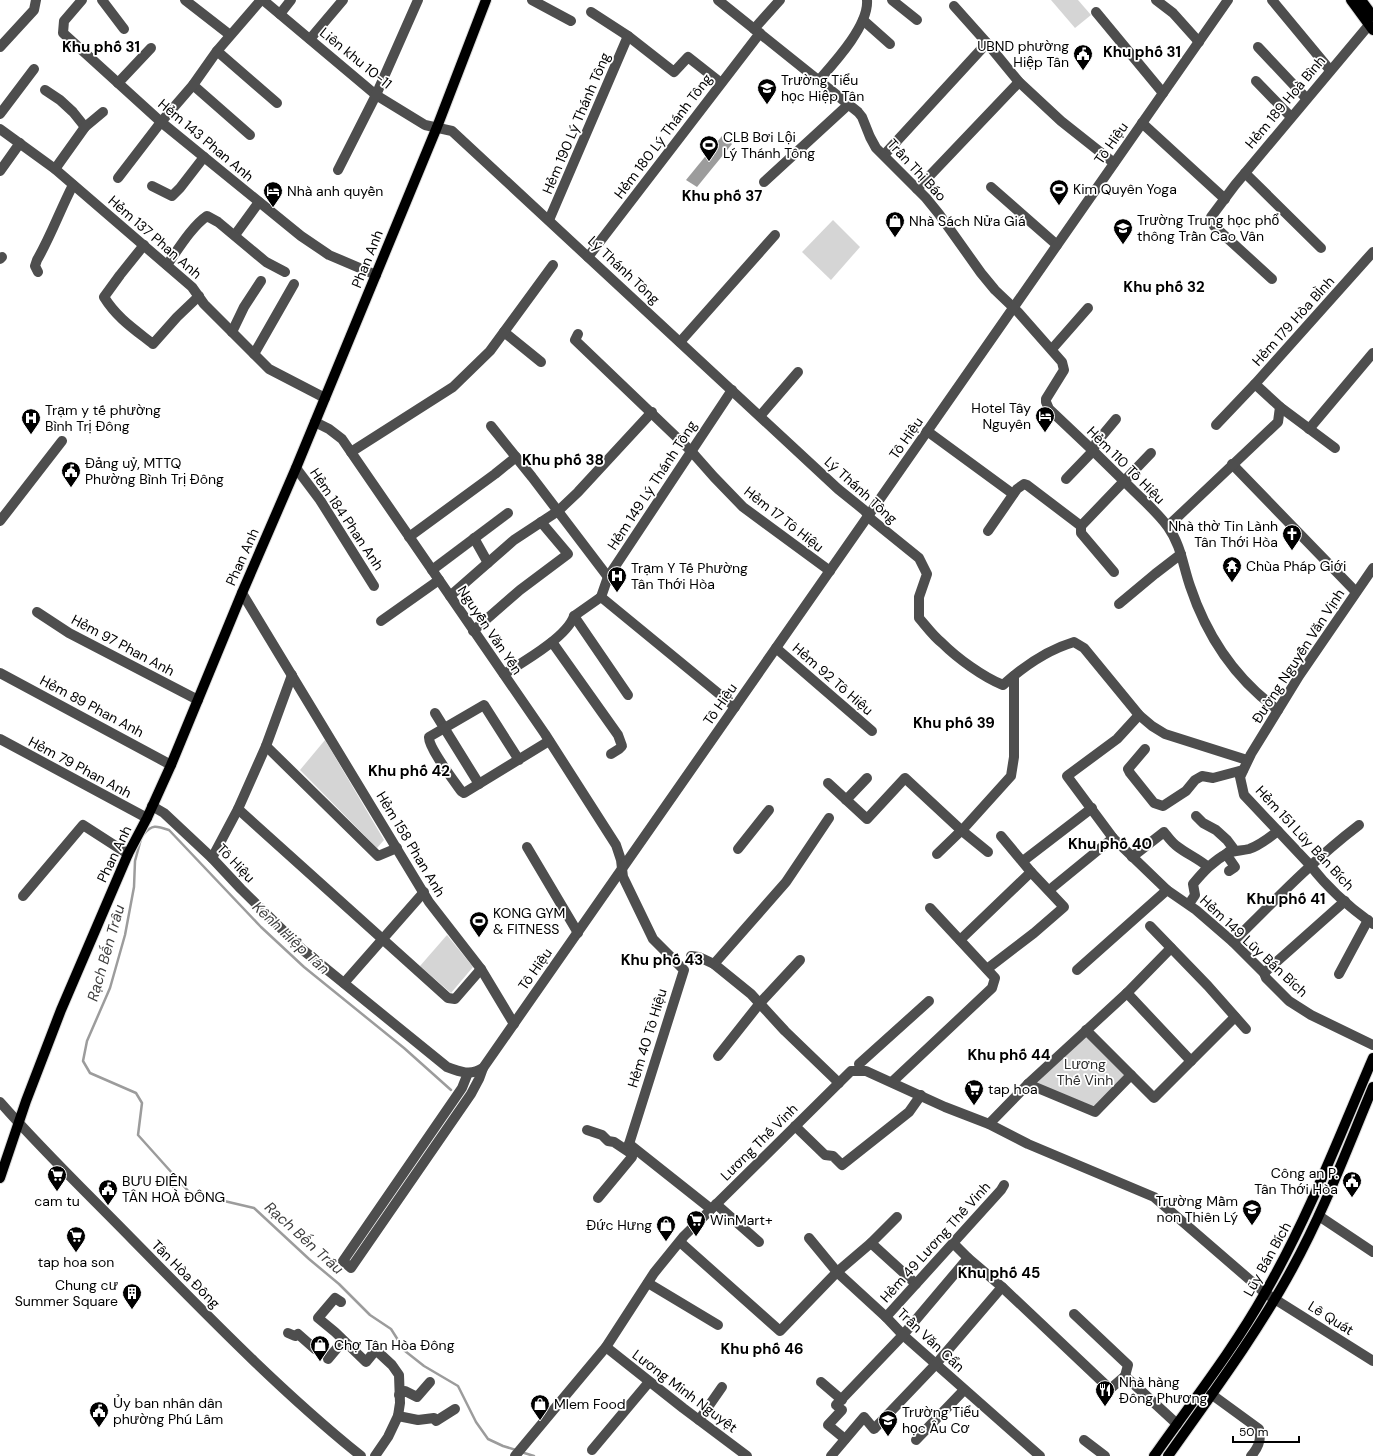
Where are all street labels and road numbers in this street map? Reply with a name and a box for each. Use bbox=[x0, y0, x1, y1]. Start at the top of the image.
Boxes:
street label: Liên khu 10-11 bbox=[316, 23, 396, 93]
street label: Hẻm 190 Lý Thánh Tông bbox=[538, 49, 614, 197]
street label: Hẻm 189 Hoà Bình bbox=[1241, 52, 1329, 152]
street label: Hẻm 180 Lý Thánh Tông bbox=[610, 70, 716, 202]
street label: Hẻm 143 Phan Anh bbox=[155, 95, 257, 185]
street label: Tô Hiệu bbox=[1090, 118, 1132, 168]
street label: Trần Thị Báo bbox=[884, 135, 950, 205]
street label: Hẻm 137 Phan Anh bbox=[105, 191, 205, 283]
street label: Phan Anh bbox=[347, 227, 387, 291]
street label: Lý Thánh Tông bbox=[584, 232, 664, 308]
street label: Hẻm 179 Hòa BÌnh bbox=[1248, 272, 1338, 370]
street label: Tô Hiệu bbox=[885, 413, 927, 463]
street label: Hẻm 149 Lý Thánh Tông bbox=[603, 417, 701, 553]
street label: Hẻm 110 Tô Hiệu bbox=[1083, 422, 1169, 508]
street label: Lý Thánh Tông bbox=[821, 452, 901, 528]
street label: Hẻm 184 Phan Anh bbox=[306, 464, 388, 574]
street label: Hẻm 17 Tô Hiệu bbox=[740, 482, 828, 556]
street label: Phan Anh bbox=[221, 526, 263, 588]
street label: Nguyễn Văn Yến bbox=[454, 582, 526, 678]
street label: Đường Nguyễn Văn Vịnh bbox=[1248, 585, 1348, 727]
street label: Hẻm 97 Phan Anh bbox=[68, 610, 178, 680]
street label: Hẻm 92 Tô Hiệu bbox=[789, 639, 877, 719]
street label: Hẻm 89 Phan Anh bbox=[37, 671, 147, 741]
street label: Tô Hiệu bbox=[699, 679, 741, 729]
street label: Hẻm 79 Phan Anh bbox=[25, 732, 135, 802]
street label: Hẻm 151 Lũy Bán Bích bbox=[1252, 782, 1358, 894]
street label: Hẻm 158 Phan Anh bbox=[372, 788, 450, 900]
street label: Phan Anh bbox=[93, 823, 135, 885]
street label: Tô Hiệu bbox=[213, 840, 259, 886]
street label: Hẻm 149 Lũy Bán Bích bbox=[1196, 891, 1312, 1001]
street label: Tô Hiệu bbox=[514, 944, 556, 994]
street label: Hẻm 40 Tô Hiệu bbox=[623, 986, 671, 1090]
street label: Lương Thế Vinh bbox=[717, 1100, 801, 1184]
street label: Hẻm 49 Lương Thế Vinh bbox=[876, 1178, 994, 1306]
street label: Lũy Bán Bích bbox=[1239, 1219, 1295, 1299]
street label: Tân Hòa Đông bbox=[148, 1236, 224, 1312]
street label: Lê Quát bbox=[1305, 1297, 1357, 1339]
street label: Trần Văn Cẩn bbox=[894, 1304, 968, 1376]
street label: Lương Minh Nguyệt bbox=[629, 1346, 741, 1436]

